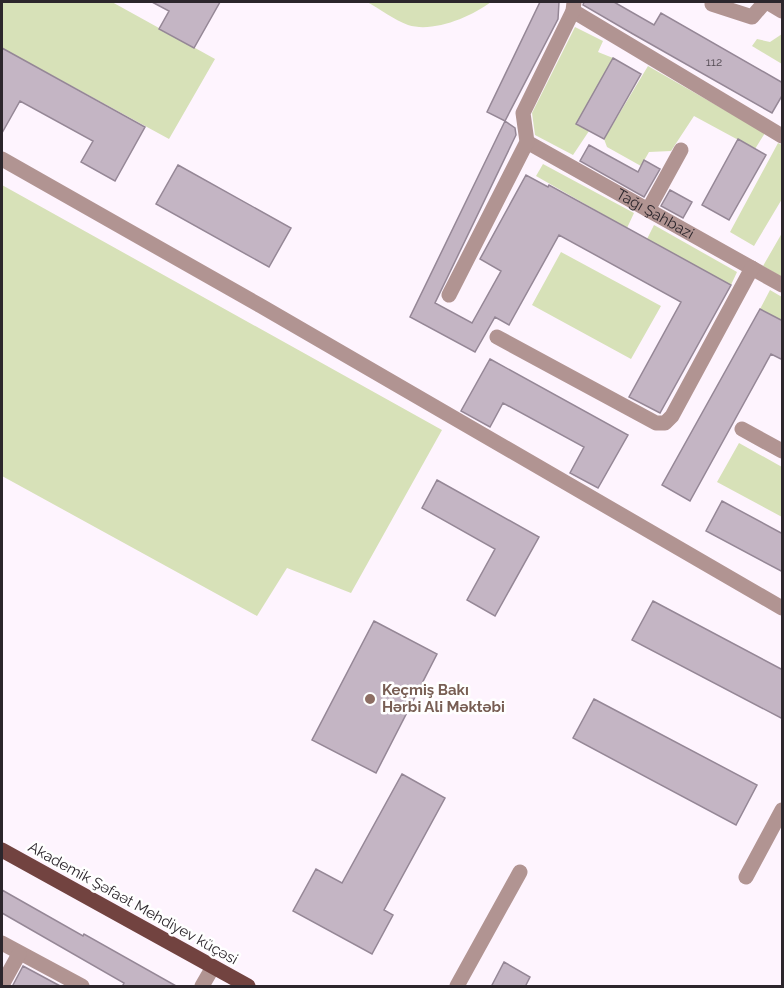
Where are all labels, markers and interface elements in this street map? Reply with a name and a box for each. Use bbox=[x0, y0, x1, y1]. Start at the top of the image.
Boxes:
house number: 112 bbox=[706, 55, 722, 69]
street label: Tağı Şahbazi bbox=[613, 185, 697, 243]
place label: Keçmiş Bakı Hərbi Ali Məktəbi bbox=[382, 681, 505, 716]
marker: Keçmiş Bakı Hərbi Ali Məktəbi bbox=[363, 692, 377, 706]
street label: Akademik Şəfaət Mehdiyev küçəsi bbox=[25, 838, 241, 968]

